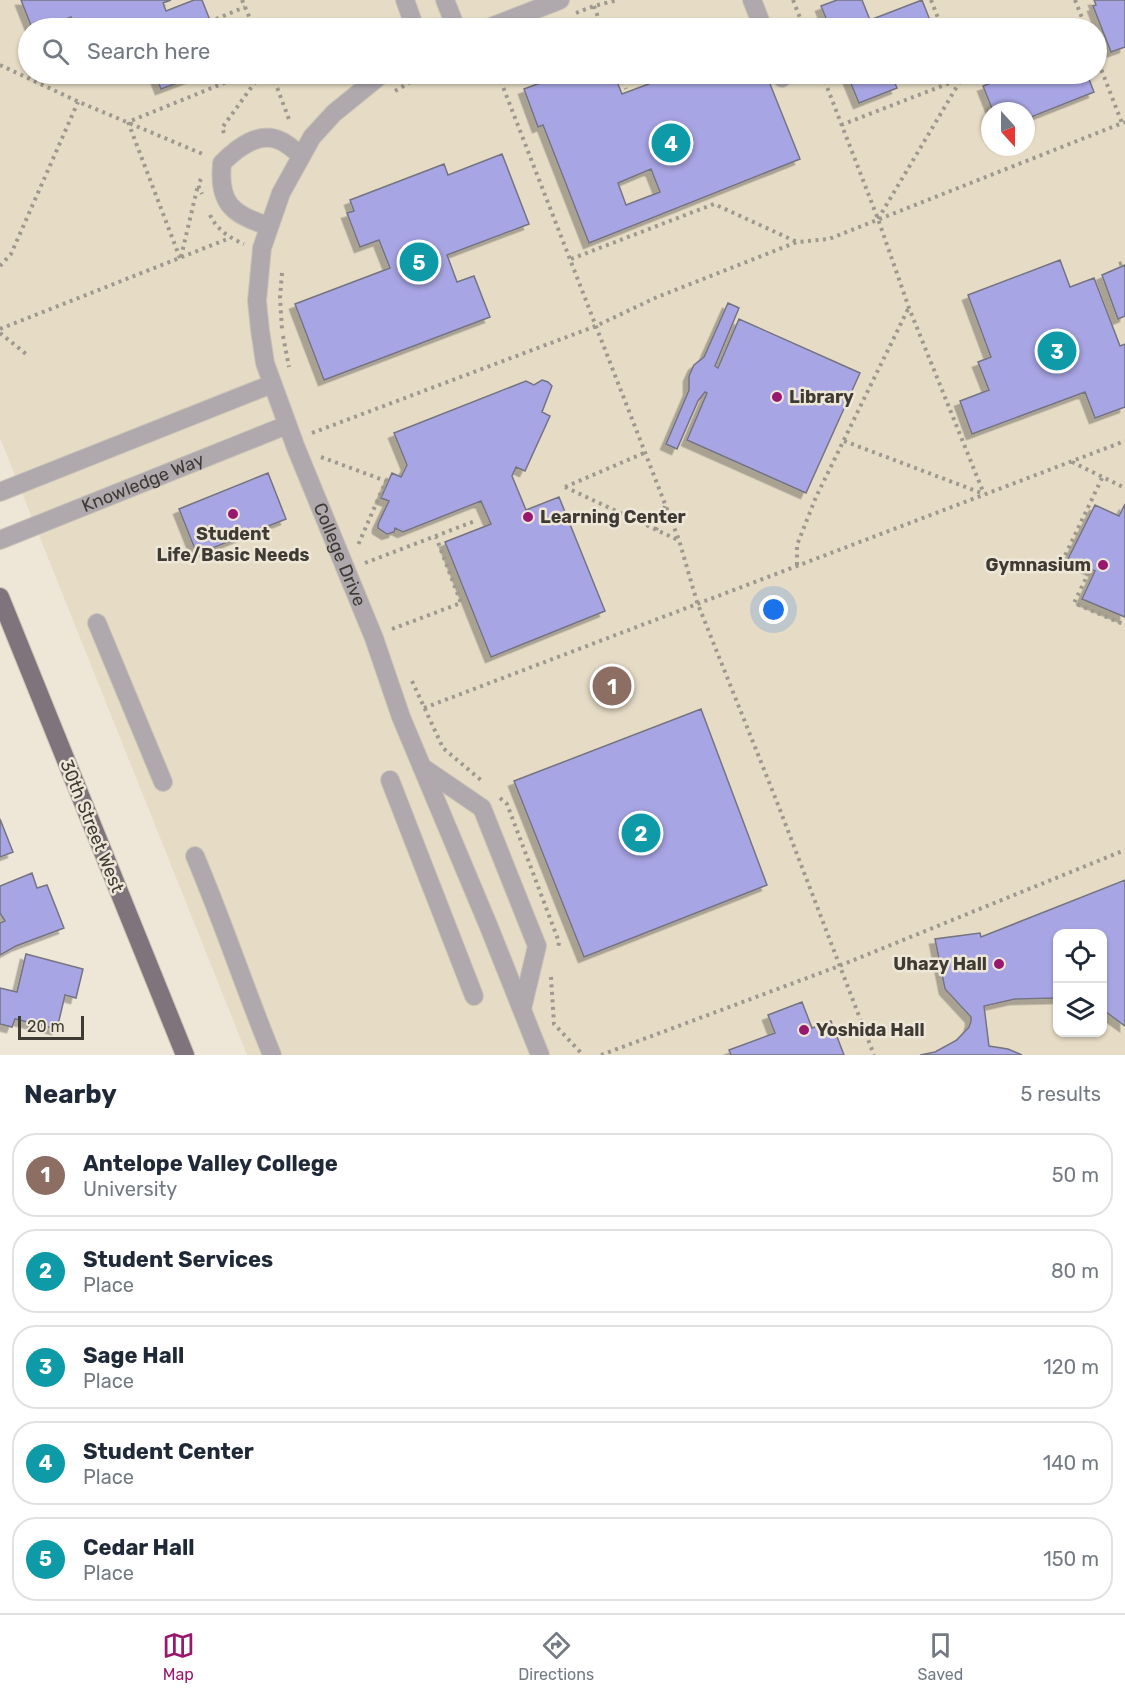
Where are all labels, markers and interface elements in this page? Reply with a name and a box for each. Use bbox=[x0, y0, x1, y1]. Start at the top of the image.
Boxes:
search box bbox=[18, 18, 1107, 84]
icon: search bbox=[39, 35, 72, 68]
text: Search here bbox=[87, 38, 210, 65]
north arrow bbox=[981, 102, 1035, 156]
pin: 4 bbox=[652, 120, 690, 166]
pin: 5 bbox=[400, 240, 438, 284]
pin: 3 bbox=[1038, 328, 1076, 374]
place label: Library bbox=[789, 386, 854, 408]
marker: Library bbox=[770, 390, 784, 404]
street label: Knowledge Way bbox=[78, 448, 208, 517]
street label: College Drive bbox=[309, 500, 371, 609]
place label: Learning Center bbox=[540, 506, 686, 528]
marker: Student Life/Basic Needs bbox=[226, 507, 240, 521]
marker: Learning Center bbox=[521, 510, 535, 524]
place label: Student Life/Basic Needs bbox=[156, 523, 310, 566]
place label: Gymnasium bbox=[985, 554, 1091, 576]
marker: Gymnasium bbox=[1096, 558, 1110, 572]
your location bbox=[759, 595, 788, 624]
pin: 1 bbox=[592, 664, 632, 708]
street label: 30th Street West bbox=[55, 756, 129, 896]
pin: 2 bbox=[622, 810, 660, 856]
map controls bbox=[1053, 929, 1107, 1037]
button: locate bbox=[1053, 929, 1107, 983]
place label: Uhazy Hall bbox=[893, 953, 987, 975]
marker: Uhazy Hall bbox=[992, 957, 1006, 971]
button: layers bbox=[1053, 983, 1107, 1037]
scale bar bbox=[18, 1013, 84, 1040]
text: 20 m bbox=[27, 1017, 65, 1036]
place label: Yoshida Hall bbox=[816, 1019, 925, 1041]
marker: Yoshida Hall bbox=[797, 1023, 811, 1037]
text: Nearby bbox=[24, 1079, 117, 1110]
text: 5 results bbox=[1020, 1082, 1101, 1106]
text: Antelope Valley College bbox=[83, 1150, 338, 1177]
text: 1 bbox=[41, 1163, 50, 1187]
text: 50 m bbox=[1052, 1163, 1099, 1187]
text: University bbox=[83, 1177, 177, 1201]
text: Student Services bbox=[83, 1246, 273, 1273]
text: 2 bbox=[39, 1259, 52, 1283]
text: 80 m bbox=[1051, 1259, 1099, 1283]
text: Place bbox=[83, 1273, 134, 1297]
text: Sage Hall bbox=[83, 1342, 184, 1369]
text: 3 bbox=[39, 1355, 52, 1379]
text: 120 m bbox=[1043, 1355, 1099, 1379]
text: Place bbox=[83, 1369, 134, 1393]
text: Student Center bbox=[83, 1438, 254, 1465]
text: 4 bbox=[39, 1451, 52, 1475]
text: 140 m bbox=[1043, 1451, 1099, 1475]
text: Place bbox=[83, 1465, 134, 1489]
text: Cedar Hall bbox=[83, 1534, 195, 1561]
text: 5 bbox=[39, 1547, 52, 1571]
text: 150 m bbox=[1043, 1547, 1099, 1571]
text: Place bbox=[83, 1561, 134, 1585]
tab: Map bbox=[162, 1629, 195, 1684]
tab: Directions bbox=[518, 1629, 594, 1684]
tab: Saved bbox=[918, 1629, 963, 1684]

